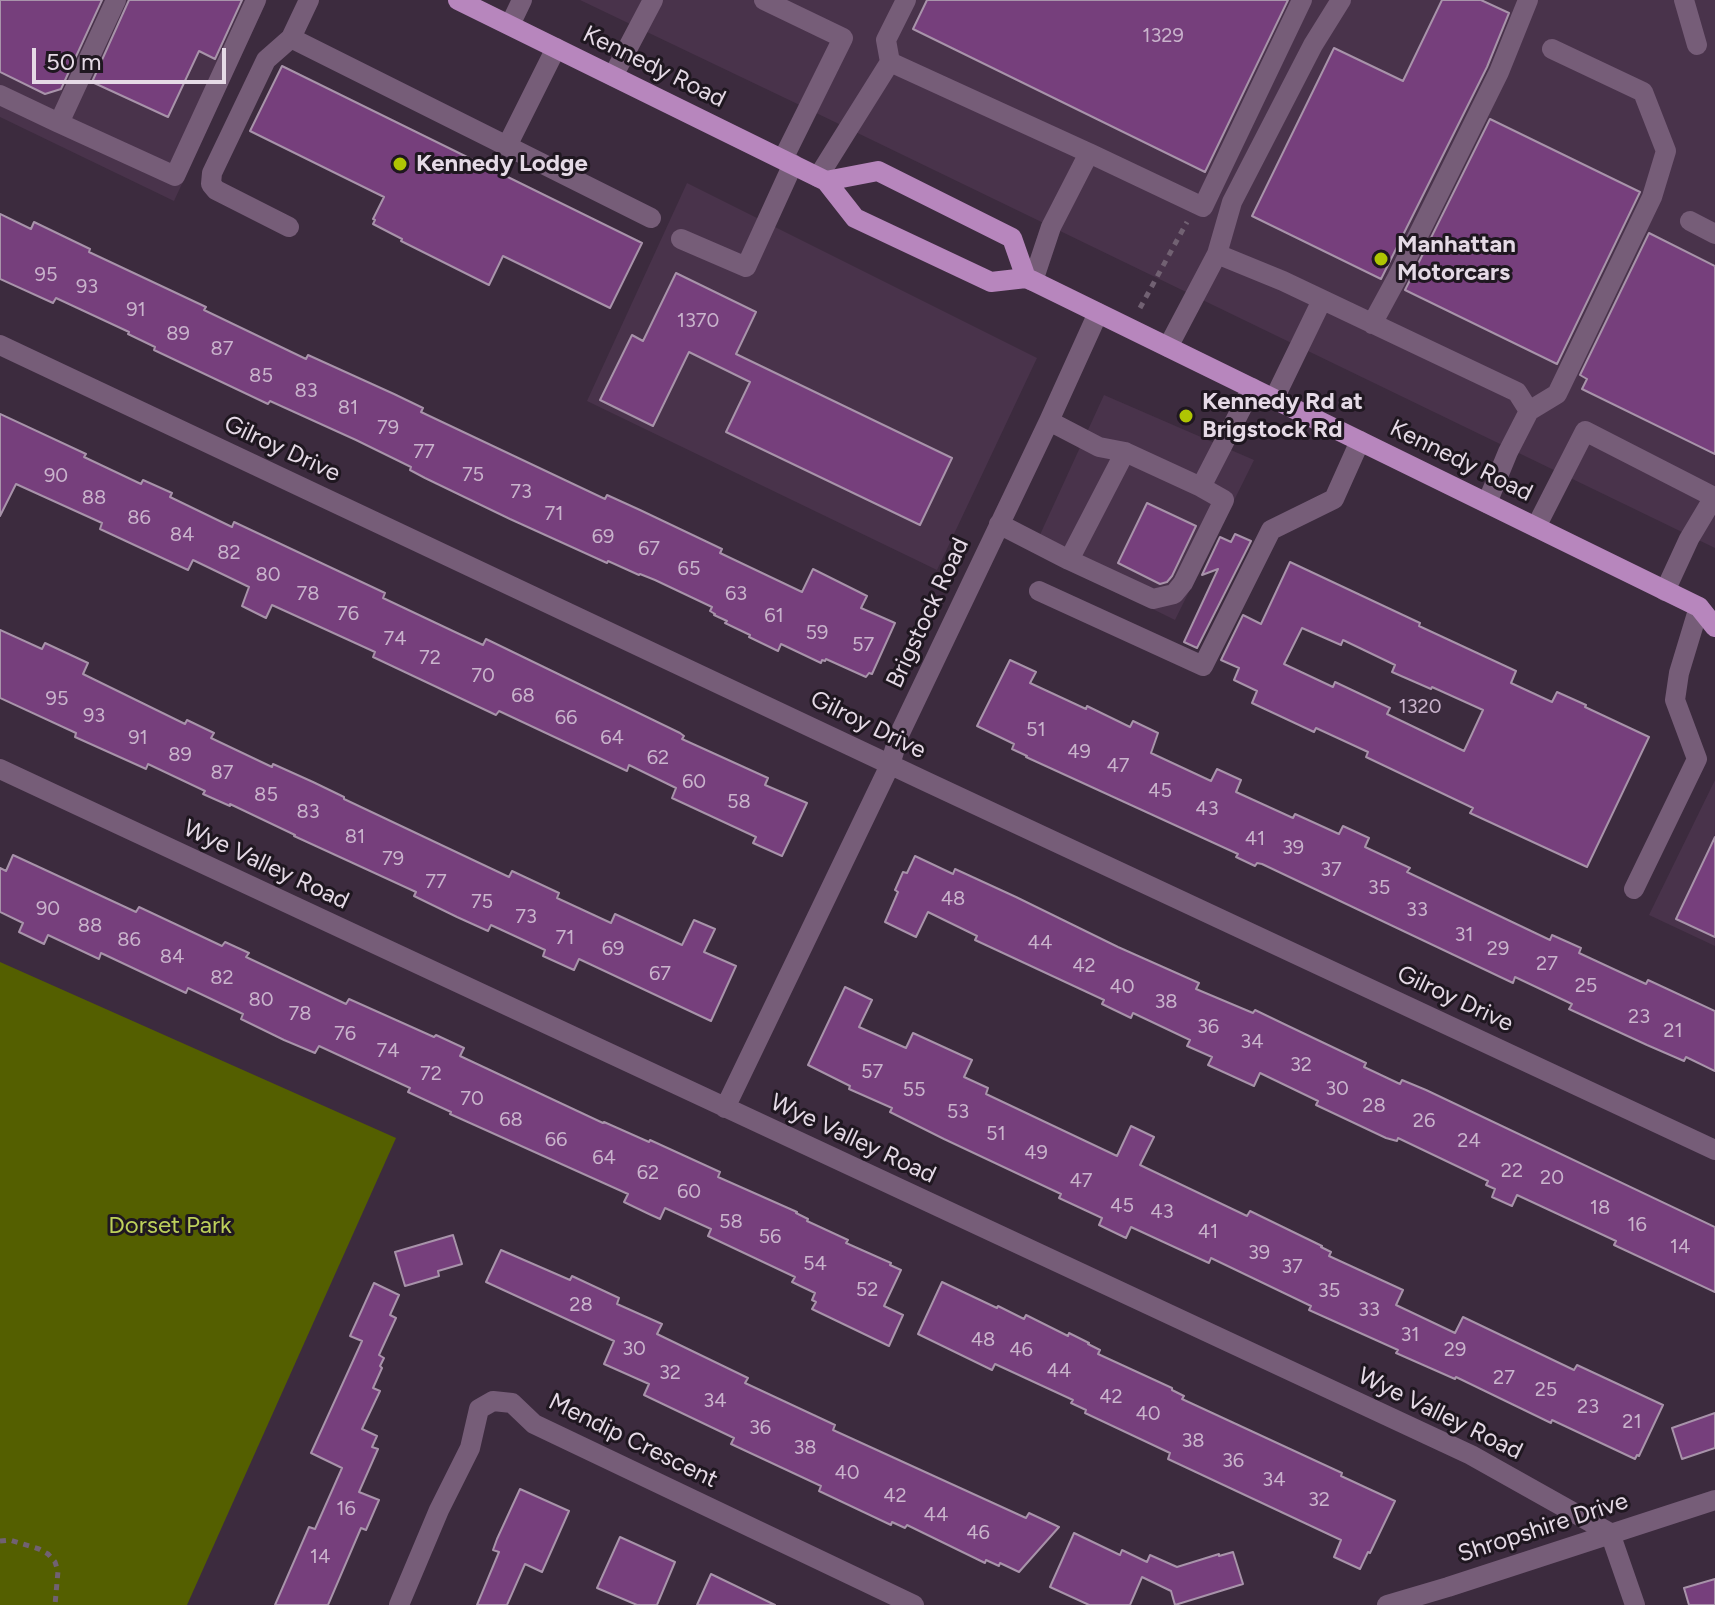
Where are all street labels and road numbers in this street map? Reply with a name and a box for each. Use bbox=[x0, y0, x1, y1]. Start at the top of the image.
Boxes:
street label: Kennedy Road bbox=[578, 20, 730, 114]
street label: Gilroy Drive bbox=[219, 410, 345, 488]
street label: Kennedy Road bbox=[1385, 414, 1537, 508]
street label: Brigstock Road bbox=[881, 533, 975, 693]
street label: Gilroy Drive bbox=[806, 685, 930, 765]
street label: Wye Valley Road bbox=[179, 814, 353, 916]
street label: Gilroy Drive bbox=[1392, 960, 1518, 1038]
street label: Wye Valley Road bbox=[766, 1088, 940, 1190]
street label: Wye Valley Road bbox=[1353, 1362, 1527, 1466]
street label: Mendip Crescent bbox=[544, 1388, 722, 1494]
street label: Shropshire Drive bbox=[1454, 1487, 1632, 1569]

